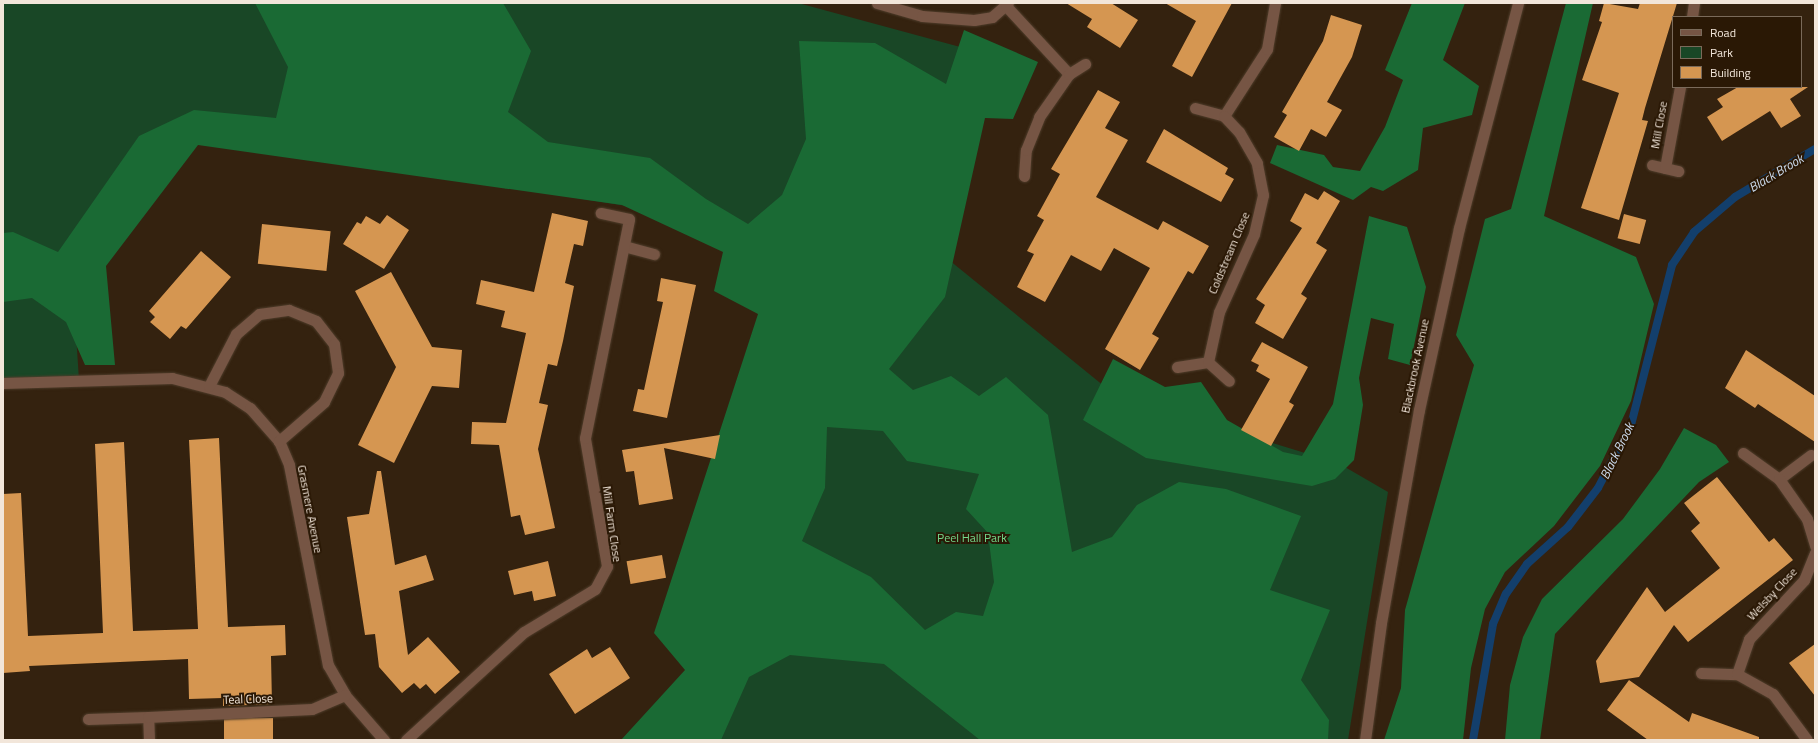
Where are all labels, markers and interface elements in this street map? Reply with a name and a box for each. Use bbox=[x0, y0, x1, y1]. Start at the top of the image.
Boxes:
legend bbox=[1672, 16, 1802, 88]
text: Road bbox=[1710, 23, 1736, 42]
text: Park bbox=[1710, 43, 1733, 62]
text: Building bbox=[1710, 63, 1751, 82]
street label: Mill Close bbox=[1648, 100, 1670, 150]
water label: Black Brook bbox=[1746, 151, 1806, 195]
street label: Coldstream Close bbox=[1205, 210, 1253, 296]
street label: Blackbrook Avenue bbox=[1398, 318, 1432, 414]
water label: Black Brook bbox=[1597, 420, 1637, 482]
street label: Grasmere Avenue bbox=[294, 464, 326, 554]
street label: Mill Farm Close bbox=[600, 485, 624, 563]
park label: Peel Hall Park bbox=[937, 531, 1007, 545]
street label: Welsby Close bbox=[1744, 565, 1800, 623]
street label: Teal Close bbox=[223, 691, 273, 707]

